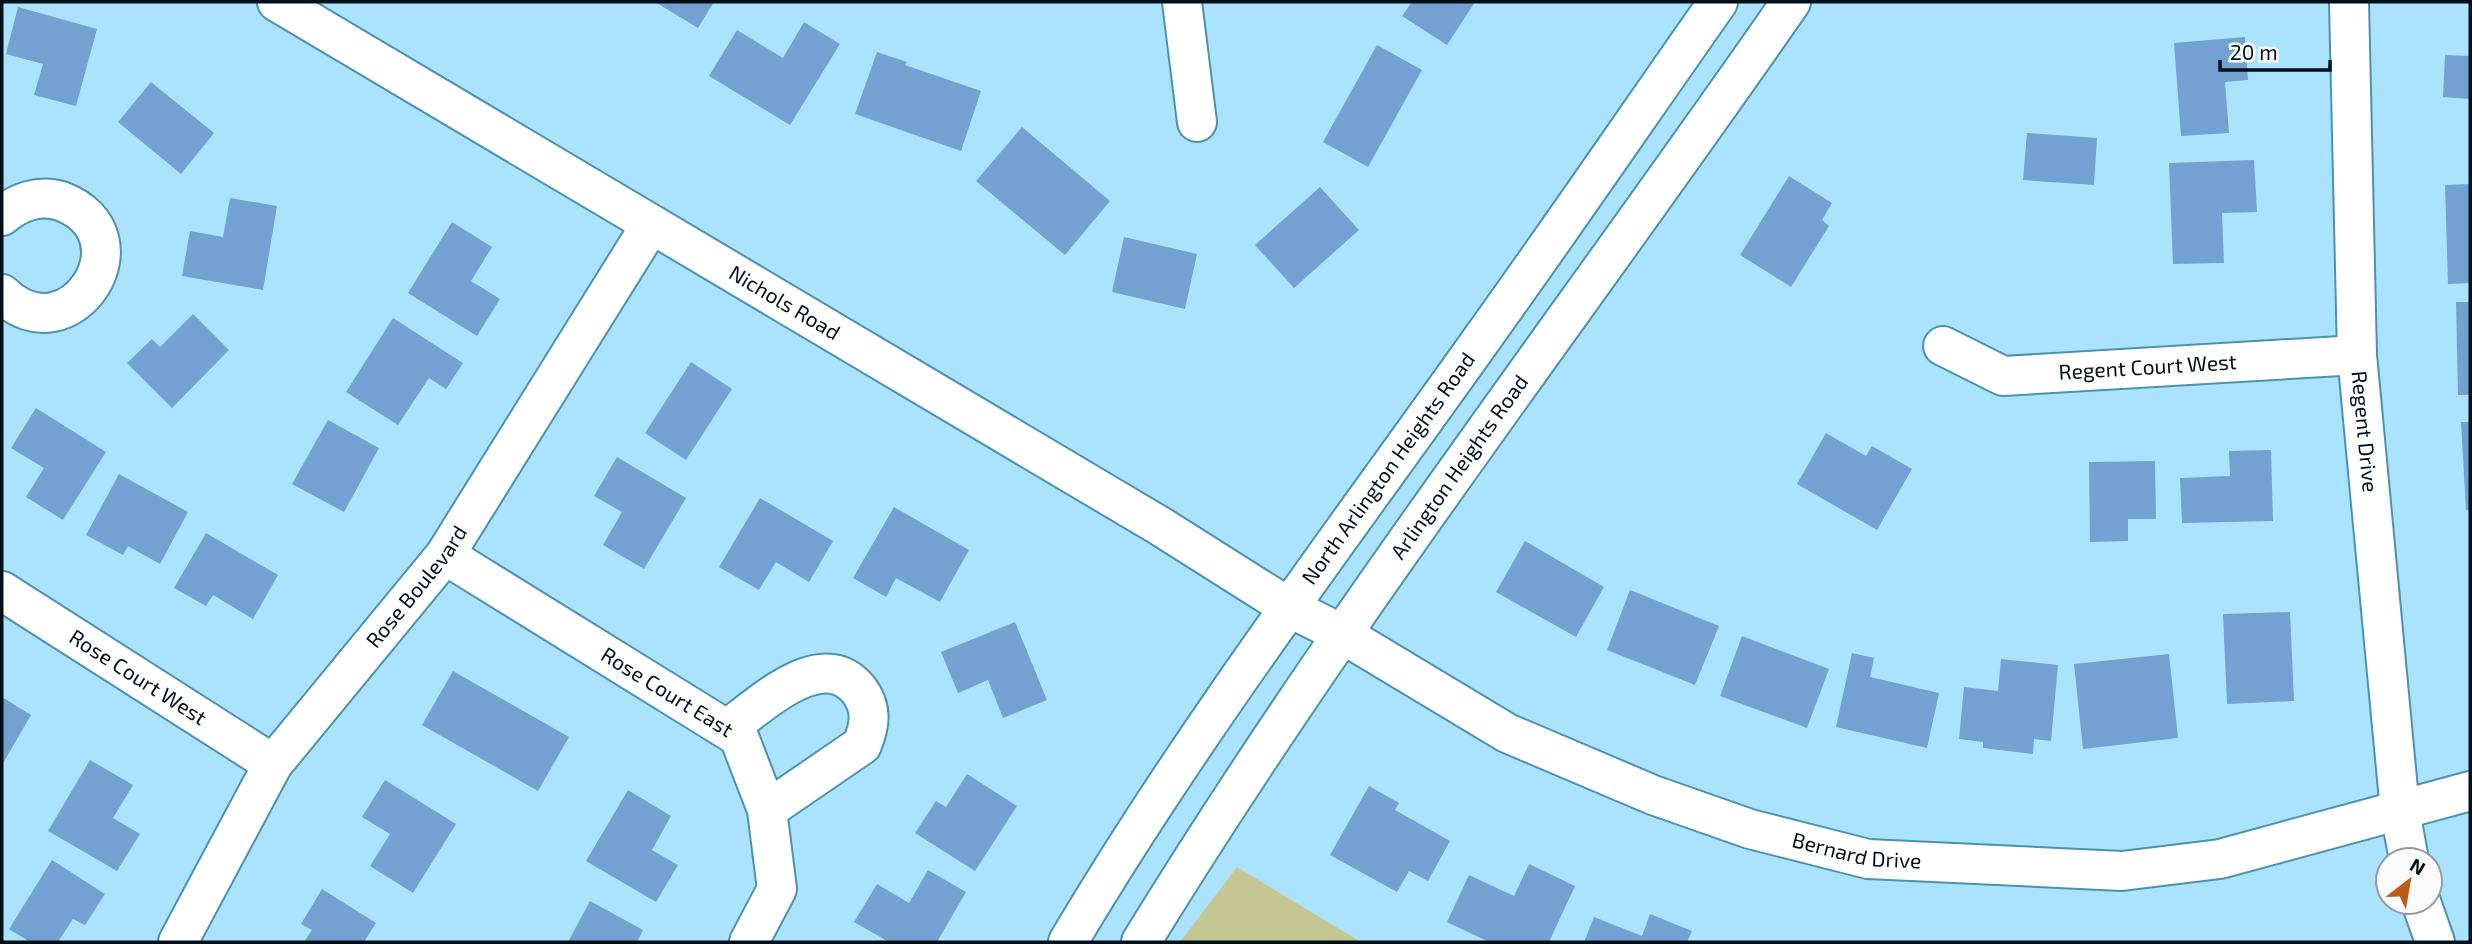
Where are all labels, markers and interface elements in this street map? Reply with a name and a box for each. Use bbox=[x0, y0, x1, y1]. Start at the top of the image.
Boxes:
scale bar bbox=[2220, 28, 2330, 72]
text: 20 m bbox=[2230, 39, 2278, 64]
street label: Nichols Road bbox=[725, 259, 845, 344]
street label: North Arlington Heights Road bbox=[1296, 347, 1479, 588]
street label: Regent Court West bbox=[2058, 348, 2237, 384]
street label: Arlington Heights Road bbox=[1385, 369, 1532, 563]
street label: Regent Drive bbox=[2348, 370, 2384, 493]
street label: Rose Boulevard bbox=[360, 521, 471, 652]
street label: Rose Court West bbox=[65, 623, 212, 729]
street label: Rose Court East bbox=[597, 641, 738, 741]
street label: Bernard Drive bbox=[1790, 826, 1922, 873]
north arrow bbox=[2374, 846, 2444, 916]
text: N bbox=[2406, 853, 2430, 879]

